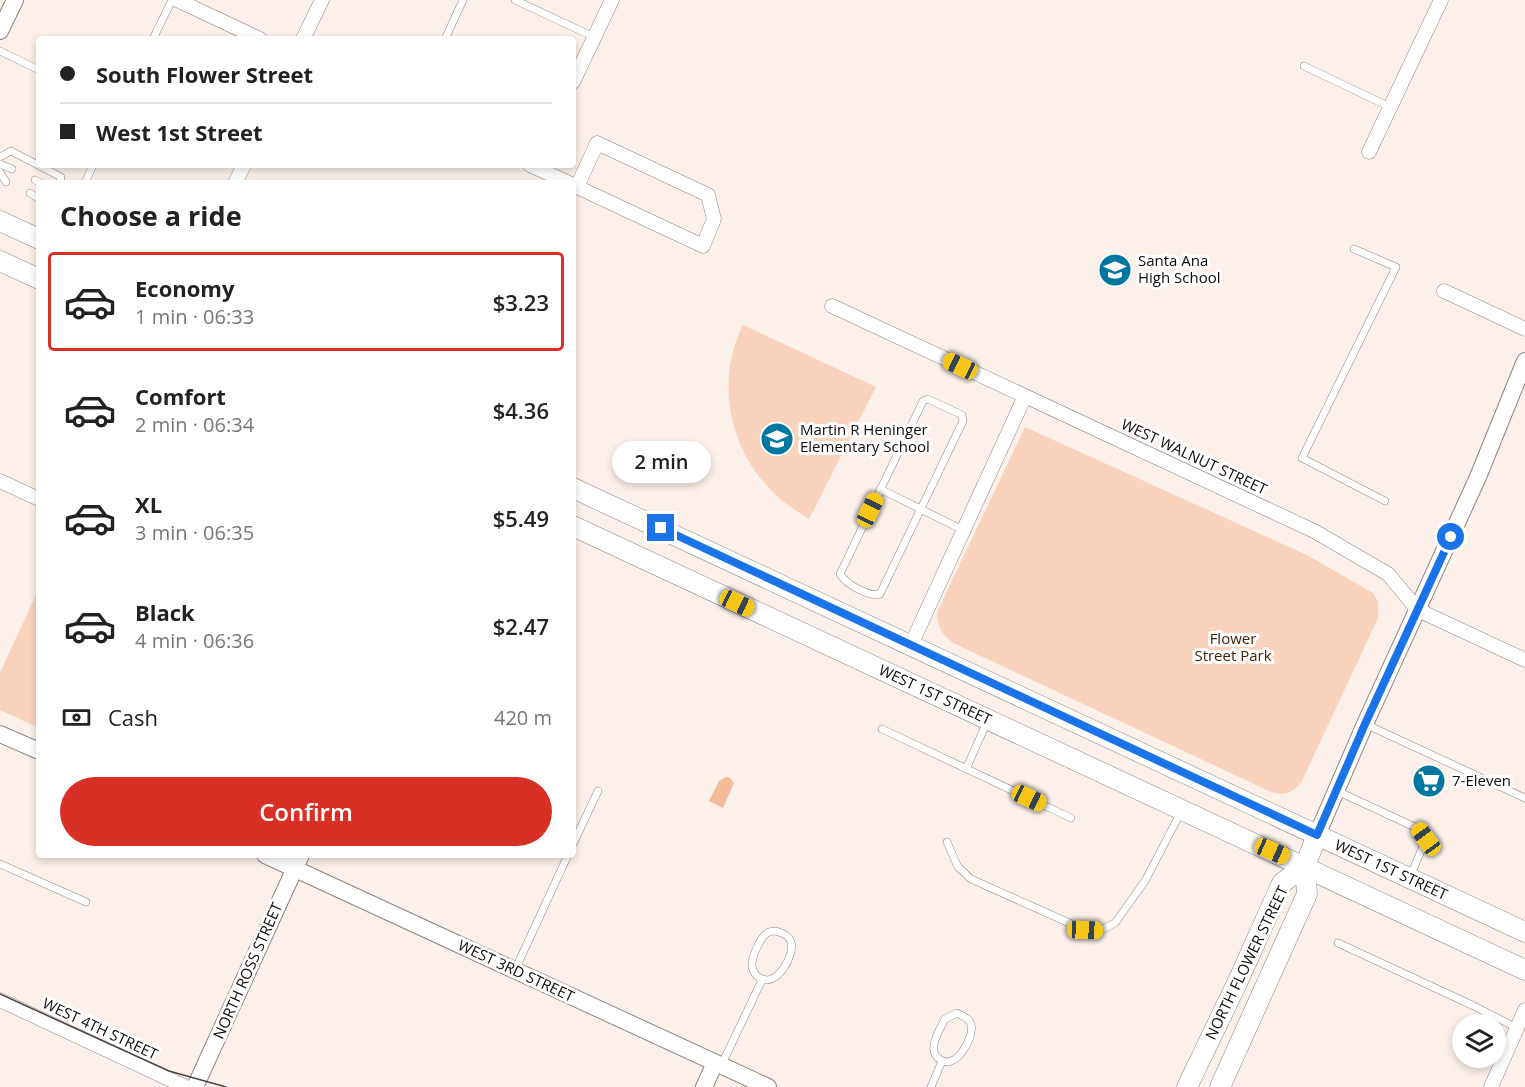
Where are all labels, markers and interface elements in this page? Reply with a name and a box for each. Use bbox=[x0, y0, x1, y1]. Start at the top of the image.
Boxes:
text: South Flower Street bbox=[96, 59, 313, 89]
text: West 1st Street bbox=[96, 117, 262, 147]
text: Choose a ride bbox=[60, 197, 242, 234]
place label: Santa Ana High School bbox=[1138, 250, 1221, 287]
school or university icon: Santa Ana High School bbox=[1097, 252, 1133, 288]
text: Economy bbox=[135, 273, 234, 303]
icon: car bbox=[63, 275, 117, 329]
text: $3.23 bbox=[493, 287, 549, 317]
text: 1 min · 06:33 bbox=[135, 303, 254, 330]
car bbox=[940, 350, 980, 382]
text: Comfort bbox=[135, 381, 226, 411]
icon: car bbox=[63, 383, 117, 437]
text: $4.36 bbox=[493, 395, 549, 425]
text: 2 min · 06:34 bbox=[135, 411, 254, 438]
street label: WEST WALNUT STREET bbox=[1118, 413, 1271, 499]
place label: Martin R Heninger Elementary School bbox=[800, 419, 930, 456]
school or university icon: Martin R Heninger Elementary School bbox=[759, 421, 795, 457]
callout: 2 min bbox=[612, 441, 710, 483]
text: 2 min bbox=[635, 448, 689, 475]
text: XL bbox=[135, 489, 162, 519]
car bbox=[854, 490, 886, 530]
icon: car bbox=[63, 491, 117, 545]
text: $5.49 bbox=[493, 503, 549, 533]
route end bbox=[647, 514, 674, 541]
text: 3 min · 06:35 bbox=[135, 519, 254, 546]
route start bbox=[1437, 523, 1464, 550]
car bbox=[717, 587, 757, 619]
text: Black bbox=[135, 597, 195, 627]
icon: car bbox=[63, 599, 117, 653]
text: $2.47 bbox=[493, 611, 549, 641]
text: 4 min · 06:36 bbox=[135, 627, 254, 654]
park label: Flower Street Park bbox=[1194, 628, 1272, 665]
street label: WEST 1ST STREET bbox=[876, 659, 996, 729]
icon: cash bbox=[60, 701, 93, 734]
text: Cash bbox=[108, 702, 158, 732]
text: 420 m bbox=[494, 704, 552, 731]
supermarket icon: 7-Eleven bbox=[1411, 763, 1447, 799]
place label: 7-Eleven bbox=[1452, 770, 1511, 790]
button: Confirm bbox=[60, 777, 552, 846]
car bbox=[1009, 782, 1049, 814]
car bbox=[1408, 819, 1444, 859]
street label: WEST 1ST STREET bbox=[1332, 834, 1452, 904]
car bbox=[1252, 835, 1292, 867]
street label: NORTH FLOWER STREET bbox=[1200, 882, 1292, 1043]
street label: NORTH ROSS STREET bbox=[208, 899, 286, 1042]
car bbox=[1067, 920, 1103, 940]
street label: WEST 3RD STREET bbox=[455, 934, 578, 1006]
street label: WEST 4TH STREET bbox=[40, 993, 162, 1064]
map controls bbox=[1452, 1014, 1506, 1068]
button: layers bbox=[1452, 1014, 1506, 1068]

